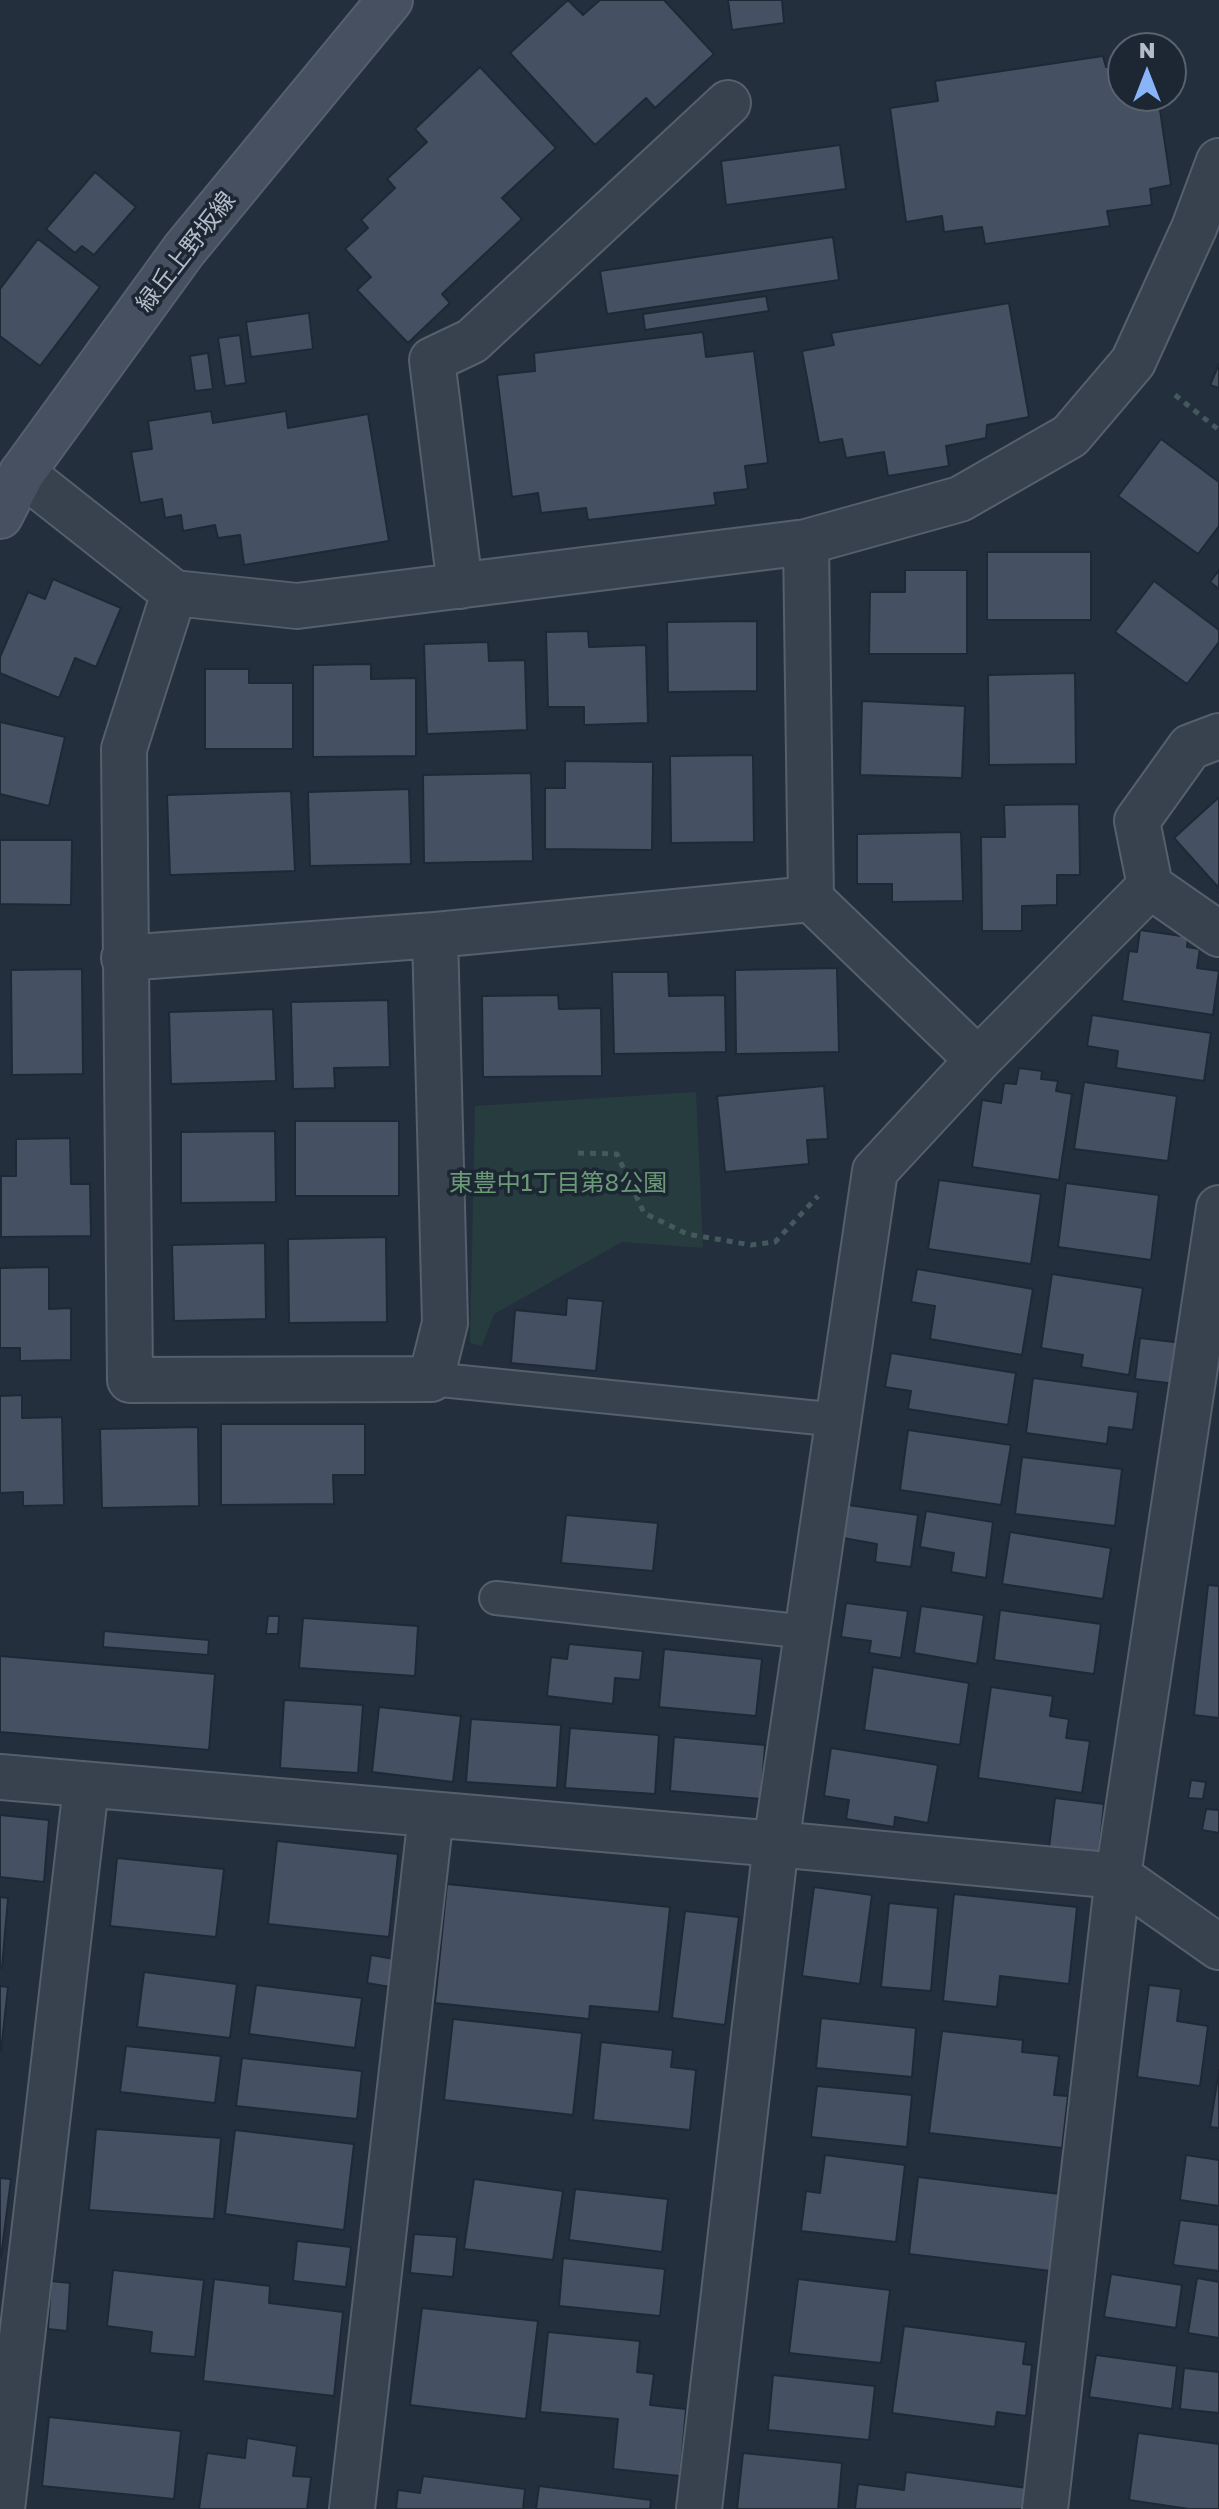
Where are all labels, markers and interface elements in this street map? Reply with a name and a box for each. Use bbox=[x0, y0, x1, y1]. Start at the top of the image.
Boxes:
north arrow bbox=[1107, 32, 1187, 112]
text: N bbox=[1139, 36, 1155, 63]
street label: 緑丘上野坂線 bbox=[130, 186, 242, 318]
park label: 東豊中1丁目第8公園 bbox=[449, 1169, 667, 1197]

